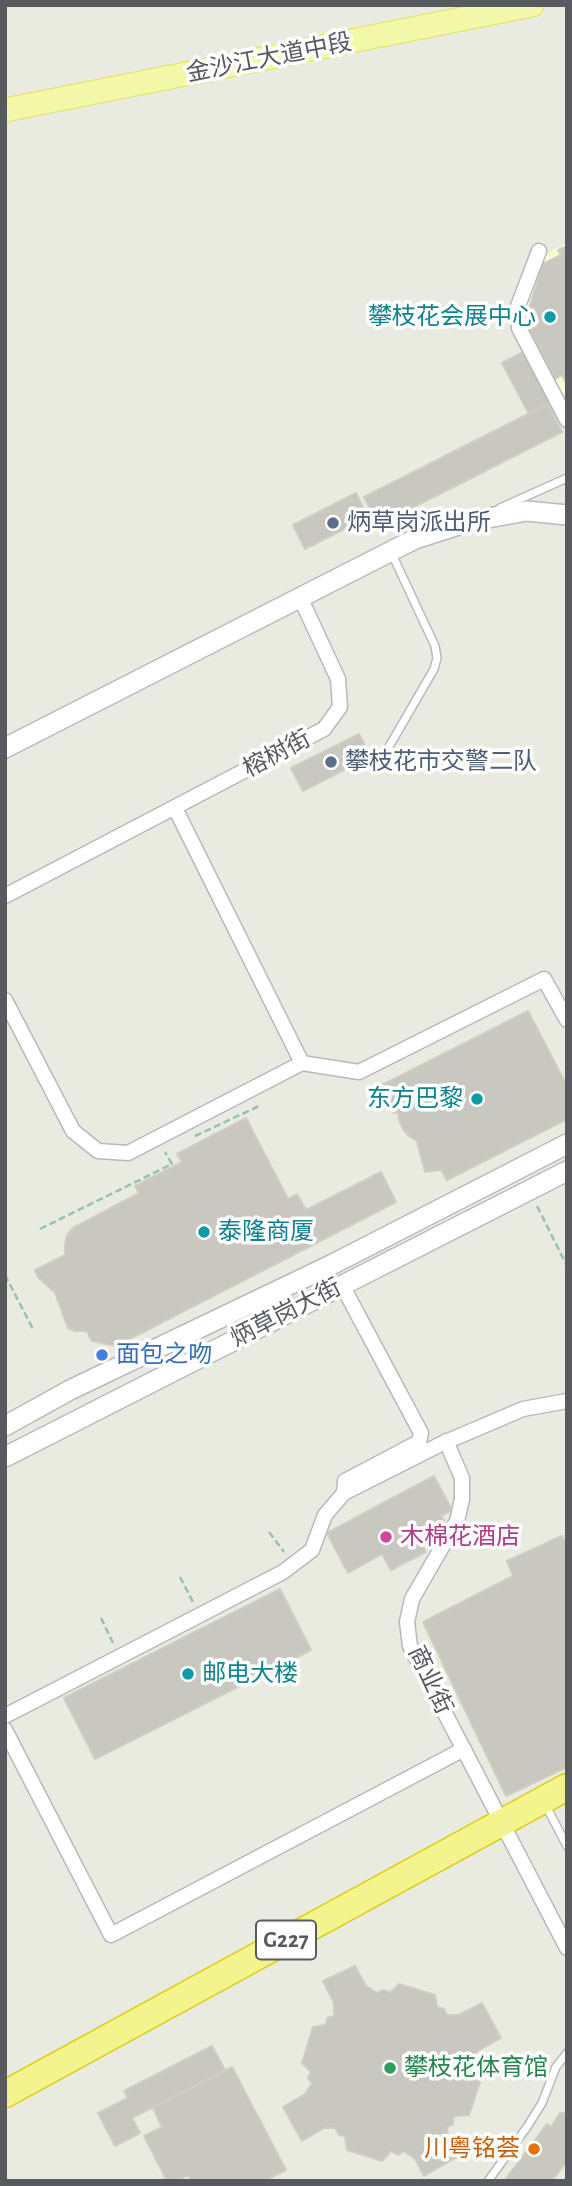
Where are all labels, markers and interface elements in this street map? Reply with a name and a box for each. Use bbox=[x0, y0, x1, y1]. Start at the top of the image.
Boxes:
street label: 金沙江大道中段 bbox=[184, 28, 354, 88]
place label: 攀枝花会展中心 bbox=[368, 303, 536, 331]
marker: 攀枝花会展中心 bbox=[542, 309, 558, 325]
place label: 炳草岗派出所 bbox=[347, 509, 491, 537]
marker: 炳草岗派出所 bbox=[325, 515, 341, 531]
street label: 榕树街 bbox=[238, 724, 316, 784]
place label: 攀枝花市交警二队 bbox=[345, 748, 537, 776]
marker: 攀枝花市交警二队 bbox=[323, 754, 339, 770]
place label: 东方巴黎 bbox=[367, 1085, 463, 1113]
marker: 东方巴黎 bbox=[469, 1091, 485, 1107]
place label: 泰隆商厦 bbox=[218, 1218, 314, 1246]
marker: 泰隆商厦 bbox=[196, 1224, 212, 1240]
street label: 炳草岗大街 bbox=[226, 1273, 346, 1353]
place label: 面包之吻 bbox=[116, 1341, 212, 1369]
marker: 面包之吻 bbox=[94, 1347, 110, 1363]
place label: 木棉花酒店 bbox=[400, 1523, 520, 1551]
marker: 木棉花酒店 bbox=[378, 1529, 394, 1545]
street label: 商业街 bbox=[402, 1641, 458, 1719]
place label: 邮电大楼 bbox=[202, 1660, 298, 1688]
marker: 邮电大楼 bbox=[180, 1666, 196, 1682]
road number: G227 bbox=[256, 1921, 316, 1960]
place label: 攀枝花体育馆 bbox=[404, 2054, 548, 2082]
marker: 攀枝花体育馆 bbox=[382, 2060, 398, 2076]
place label: 川粤铭荟 bbox=[424, 2135, 520, 2163]
marker: 川粤铭荟 bbox=[526, 2141, 542, 2157]

